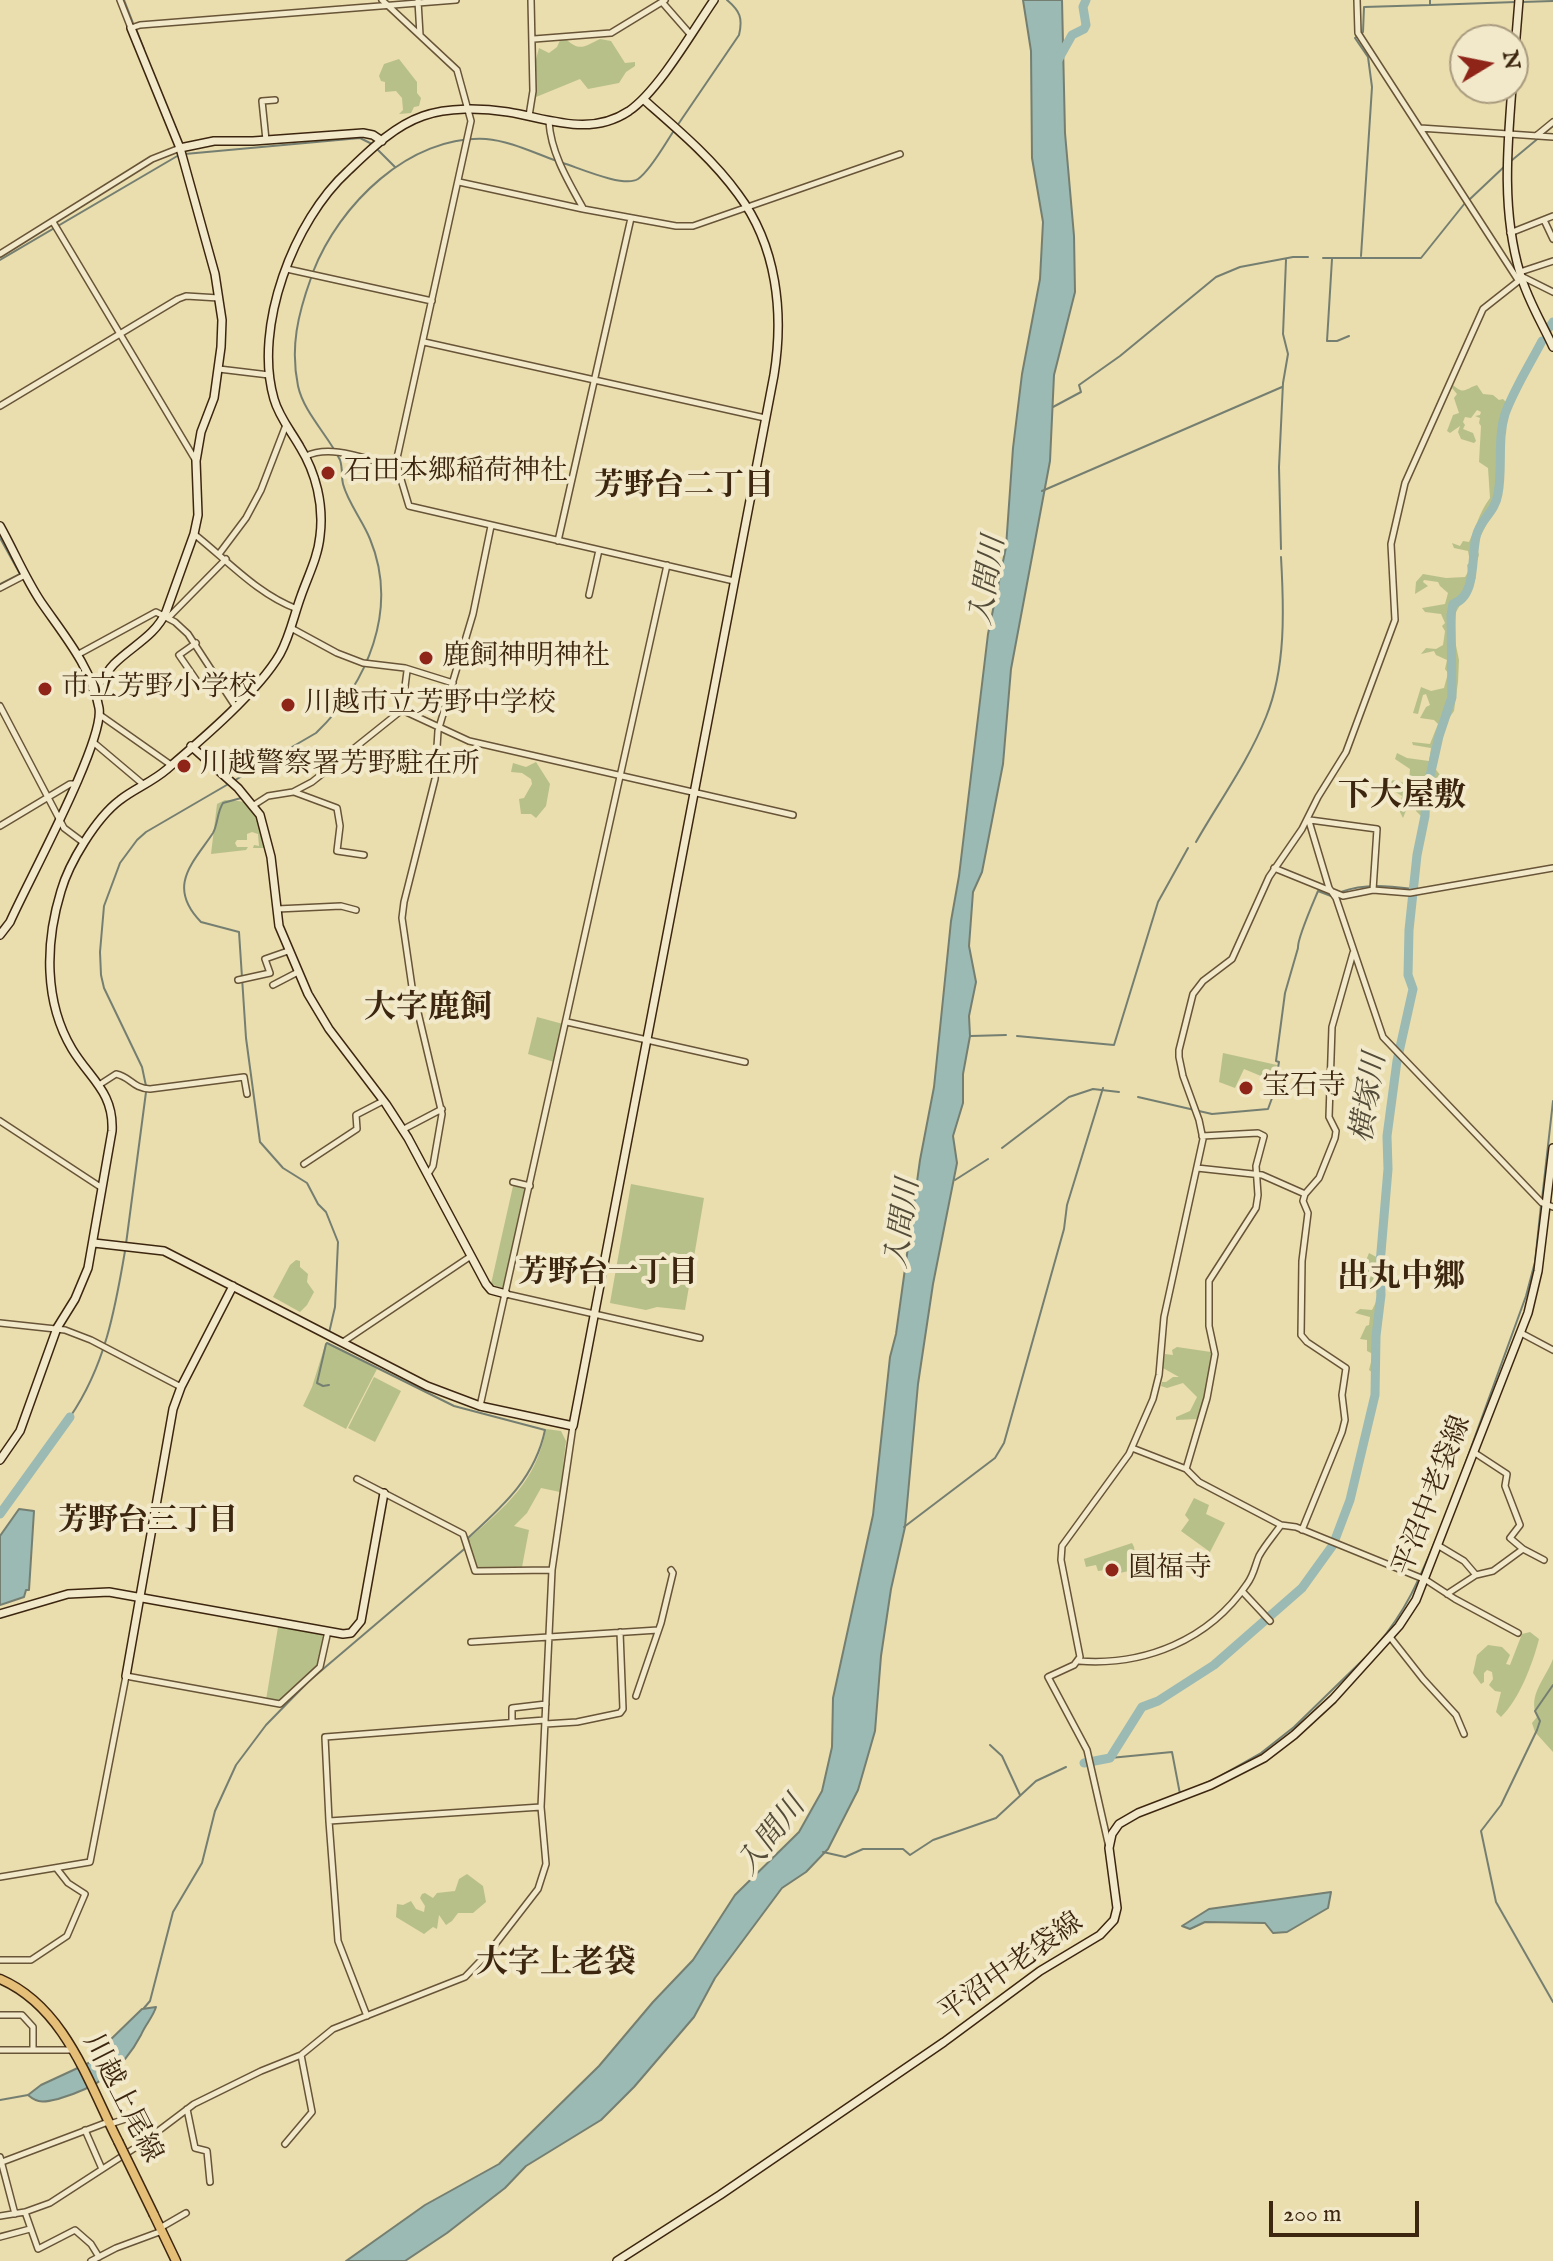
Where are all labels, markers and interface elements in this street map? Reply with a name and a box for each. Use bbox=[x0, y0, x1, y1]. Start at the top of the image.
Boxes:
north arrow bbox=[1449, 24, 1529, 104]
text: N bbox=[1495, 48, 1526, 72]
place label: 石田本郷稲荷神社 bbox=[344, 456, 568, 490]
marker: 石田本郷稲荷神社 bbox=[319, 464, 337, 482]
district label: 芳野台二丁目 bbox=[594, 470, 774, 506]
water label: 入間川 bbox=[965, 534, 1015, 628]
place label: 鹿飼神明神社 bbox=[442, 641, 610, 675]
marker: 鹿飼神明神社 bbox=[417, 649, 435, 667]
place label: 市立芳野小学校 bbox=[61, 672, 257, 706]
marker: 市立芳野小学校 bbox=[36, 680, 54, 698]
place label: 川越市立芳野中学校 bbox=[304, 688, 556, 722]
marker: 川越市立芳野中学校 bbox=[279, 696, 297, 714]
place label: 川越警察署芳野駐在所 bbox=[200, 749, 480, 783]
marker: 川越警察署芳野駐在所 bbox=[175, 757, 193, 775]
district label: 下大屋敷 bbox=[1338, 779, 1466, 817]
district label: 大字鹿飼 bbox=[364, 991, 492, 1029]
water label: 横塚川 bbox=[1346, 1051, 1396, 1145]
place label: 宝石寺 bbox=[1262, 1071, 1346, 1105]
marker: 宝石寺 bbox=[1237, 1079, 1255, 1097]
water label: 入間川 bbox=[881, 1177, 929, 1271]
district label: 芳野台一丁目 bbox=[518, 1257, 698, 1293]
district label: 出丸中郷 bbox=[1337, 1260, 1465, 1298]
street label: 平沼中老袋線 bbox=[1388, 1412, 1480, 1580]
district label: 芳野台三丁目 bbox=[58, 1505, 238, 1541]
place label: 圓福寺 bbox=[1128, 1553, 1212, 1587]
marker: 圓福寺 bbox=[1103, 1561, 1121, 1579]
water label: 入間川 bbox=[731, 1790, 815, 1884]
street label: 平沼中老袋線 bbox=[934, 1907, 1090, 2031]
district label: 大字上老袋 bbox=[476, 1946, 636, 1984]
street label: 川越上尾線 bbox=[74, 2029, 168, 2169]
scale bar bbox=[1273, 2185, 1423, 2235]
text: 200 m bbox=[1283, 2199, 1342, 2230]

